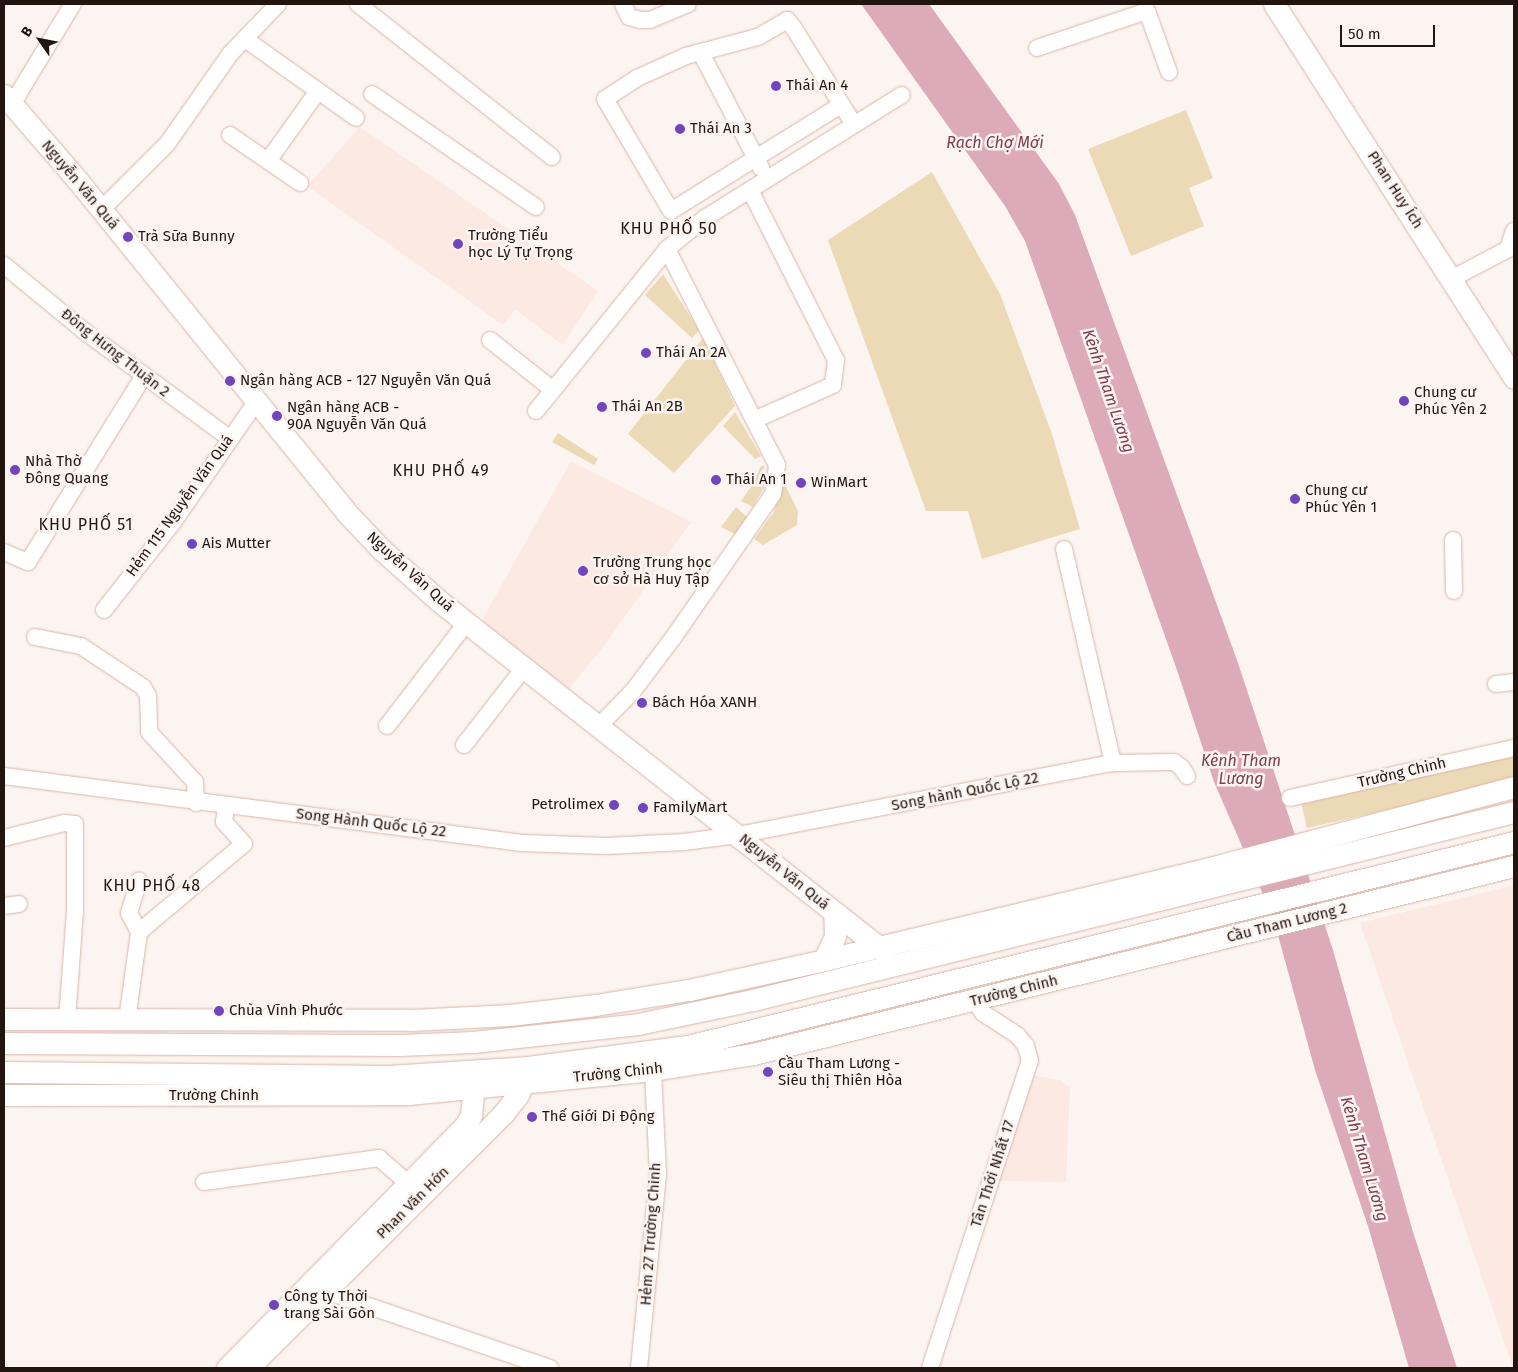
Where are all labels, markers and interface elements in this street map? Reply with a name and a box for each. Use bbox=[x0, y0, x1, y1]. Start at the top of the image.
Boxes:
north arrow bbox=[15, 15, 65, 65]
scale bar bbox=[1343, 15, 1438, 47]
text: B bbox=[18, 23, 36, 40]
text: 50 m bbox=[1348, 25, 1381, 43]
place label: Thái An 4 bbox=[786, 77, 848, 95]
marker: Thái An 4 bbox=[770, 80, 782, 92]
place label: Thái An 3 bbox=[690, 120, 752, 138]
marker: Thái An 3 bbox=[674, 123, 686, 135]
water label: Rạch Chợ Mới bbox=[946, 133, 1044, 153]
street label: Nguyễn Văn Quá bbox=[37, 137, 123, 233]
street label: Phan Huy Ích bbox=[1363, 148, 1427, 232]
district label: KHU PHỐ 50 bbox=[619, 219, 719, 239]
place label: Trường Tiểu học Lý Tự Trọng bbox=[468, 226, 573, 261]
place label: Trà Sữa Bunny bbox=[138, 228, 235, 246]
marker: Trà Sữa Bunny bbox=[122, 231, 134, 243]
marker: Trường Tiểu học Lý Tự Trọng bbox=[452, 238, 464, 250]
street label: Đông Hưng Thuận 2 bbox=[57, 305, 173, 401]
water label: Kênh Tham Lương bbox=[1078, 327, 1138, 455]
place label: Thái An 2A bbox=[656, 344, 726, 362]
marker: Thái An 2A bbox=[640, 347, 652, 359]
place label: Ngân hàng ACB - 127 Nguyễn Văn Quá bbox=[240, 372, 491, 390]
marker: Ngân hàng ACB - 127 Nguyễn Văn Quá bbox=[224, 375, 236, 387]
place label: Chung cư Phúc Yên 2 bbox=[1414, 383, 1487, 418]
marker: Chung cư Phúc Yên 2 bbox=[1398, 395, 1410, 407]
place label: Ngân hàng ACB - 90A Nguyễn Văn Quá bbox=[287, 398, 427, 433]
place label: Thái An 2B bbox=[612, 398, 683, 416]
marker: Thái An 2B bbox=[596, 401, 608, 413]
marker: Ngân hàng ACB - 90A Nguyễn Văn Quá bbox=[271, 410, 283, 422]
street label: Hẻm 115 Nguyễn Văn Quá bbox=[123, 432, 237, 580]
place label: Nhà Thờ Đông Quang bbox=[25, 452, 108, 487]
district label: KHU PHỐ 49 bbox=[391, 461, 491, 481]
marker: Nhà Thờ Đông Quang bbox=[9, 464, 21, 476]
place label: Thái An 1 bbox=[726, 471, 787, 489]
marker: Thái An 1 bbox=[710, 474, 722, 486]
place label: WinMart bbox=[811, 474, 867, 492]
marker: WinMart bbox=[795, 477, 807, 489]
place label: Chung cư Phúc Yên 1 bbox=[1305, 481, 1377, 516]
marker: Chung cư Phúc Yên 1 bbox=[1289, 493, 1301, 505]
district label: KHU PHỐ 51 bbox=[37, 515, 135, 535]
street label: Nguyễn Văn Quá bbox=[363, 528, 457, 616]
place label: Ais Mutter bbox=[202, 535, 271, 553]
marker: Ais Mutter bbox=[186, 538, 198, 550]
place label: Trường Trung học cơ sở Hà Huy Tập bbox=[593, 553, 711, 588]
marker: Trường Trung học cơ sở Hà Huy Tập bbox=[577, 565, 589, 577]
place label: Bách Hóa XANH bbox=[652, 694, 757, 712]
marker: Bách Hóa XANH bbox=[636, 697, 648, 709]
water label: Kênh Tham Lương bbox=[1201, 751, 1281, 789]
street label: Trường Chinh bbox=[1356, 754, 1448, 792]
street label: Song hành Quốc Lộ 22 bbox=[890, 769, 1040, 815]
place label: Petrolimex bbox=[531, 796, 604, 814]
marker: Petrolimex bbox=[608, 799, 620, 811]
place label: FamilyMart bbox=[653, 799, 727, 817]
marker: FamilyMart bbox=[637, 802, 649, 814]
street label: Song Hành Quốc Lộ 22 bbox=[295, 805, 447, 841]
street label: Nguyễn Văn Quá bbox=[735, 830, 833, 914]
district label: KHU PHỐ 48 bbox=[102, 876, 202, 896]
street label: Cầu Tham Lương 2 bbox=[1225, 899, 1349, 947]
street label: Trường Chinh bbox=[968, 971, 1060, 1011]
place label: Chùa Vĩnh Phước bbox=[229, 1002, 343, 1020]
marker: Chùa Vĩnh Phước bbox=[213, 1005, 225, 1017]
place label: Cầu Tham Lương - Siêu thị Thiên Hòa bbox=[778, 1054, 902, 1089]
street label: Trường Chinh bbox=[572, 1059, 664, 1087]
marker: Cầu Tham Lương - Siêu thị Thiên Hòa bbox=[762, 1066, 774, 1078]
street label: Trường Chinh bbox=[169, 1087, 259, 1105]
water label: Kênh Tham Lương bbox=[1336, 1094, 1392, 1224]
place label: Thế Giới Di Động bbox=[542, 1108, 655, 1126]
marker: Thế Giới Di Động bbox=[526, 1111, 538, 1123]
street label: Tân Thới Nhất 17 bbox=[967, 1118, 1019, 1230]
street label: Hẻm 27 Trường Chinh bbox=[637, 1162, 665, 1306]
street label: Phan Văn Hớn bbox=[373, 1163, 453, 1243]
place label: Công ty Thời trang Sài Gòn bbox=[284, 1287, 375, 1322]
marker: Công ty Thời trang Sài Gòn bbox=[268, 1299, 280, 1311]

